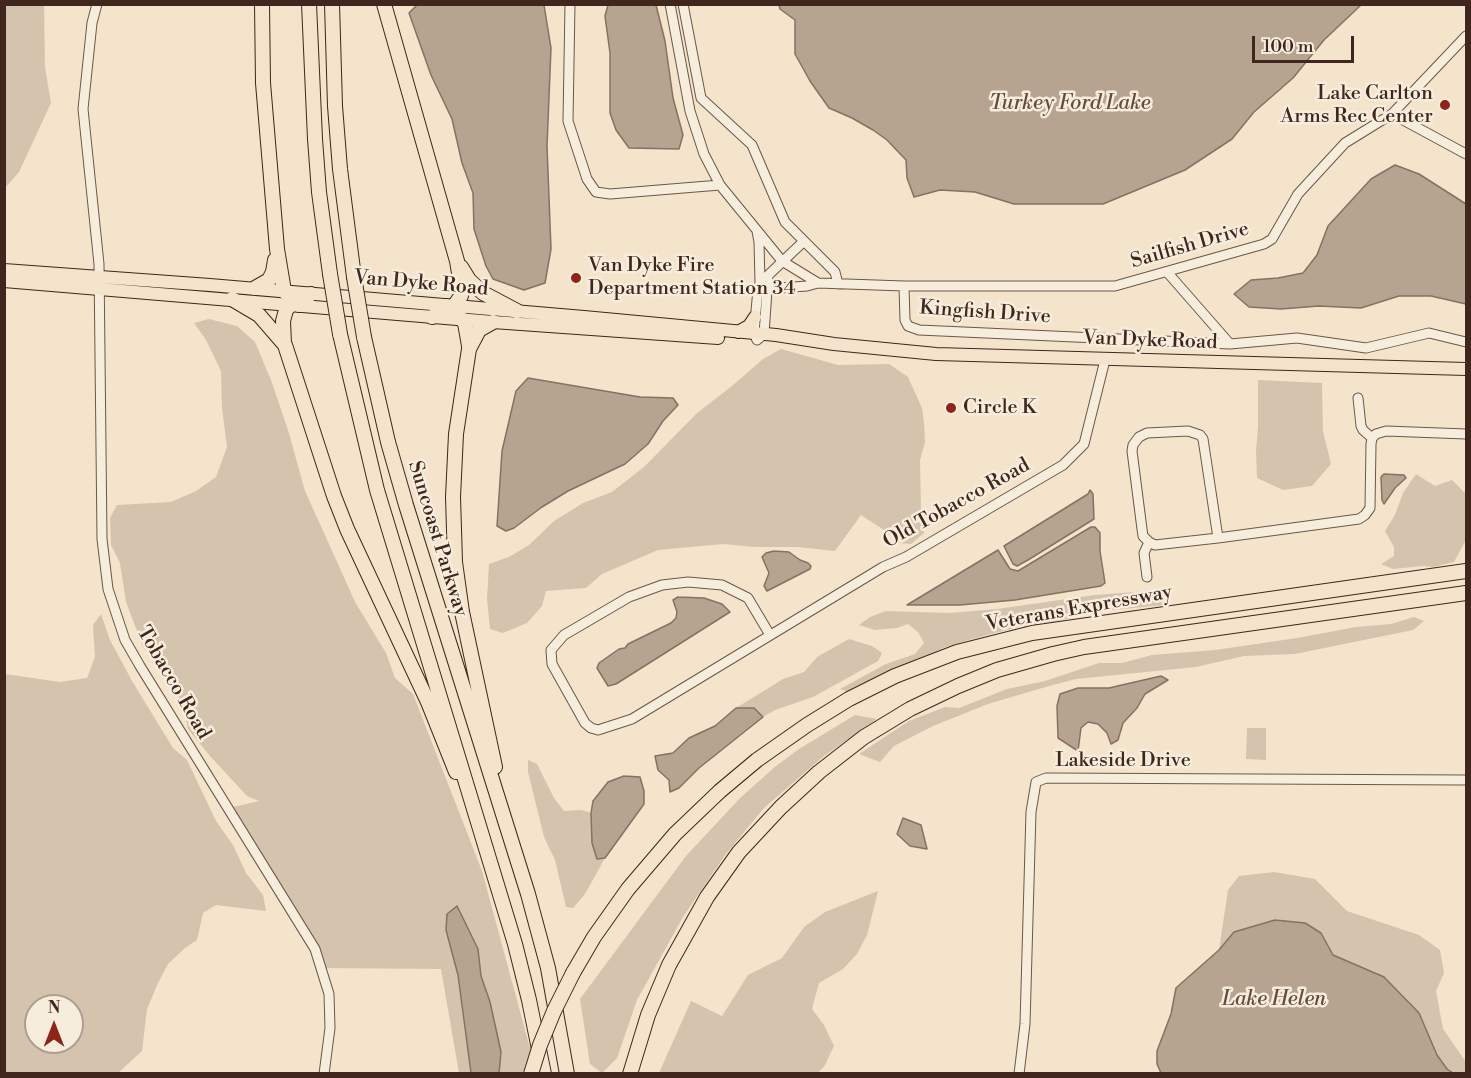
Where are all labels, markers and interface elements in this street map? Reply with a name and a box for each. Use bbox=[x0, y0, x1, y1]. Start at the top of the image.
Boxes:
scale bar bbox=[1255, 24, 1357, 62]
text: 100 m bbox=[1263, 35, 1314, 58]
place label: Lake Carlton Arms Rec Center bbox=[1280, 82, 1433, 129]
water label: Turkey Ford Lake bbox=[989, 91, 1151, 117]
marker: Lake Carlton Arms Rec Center bbox=[1438, 98, 1452, 112]
street label: Sailfish Drive bbox=[1128, 218, 1252, 274]
place label: Van Dyke Fire Department Station 34 bbox=[588, 254, 796, 301]
street label: Van Dyke Road bbox=[353, 266, 489, 302]
marker: Van Dyke Fire Department Station 34 bbox=[569, 271, 583, 285]
street label: Kingfish Drive bbox=[919, 296, 1051, 330]
street label: Van Dyke Road bbox=[1082, 327, 1218, 355]
place label: Circle K bbox=[963, 396, 1036, 420]
marker: Circle K bbox=[944, 401, 958, 415]
street label: Old Tobacco Road bbox=[879, 454, 1035, 554]
street label: Suncoast Parkway bbox=[402, 458, 472, 620]
street label: Veterans Expressway bbox=[984, 581, 1174, 637]
street label: Tobacco Road bbox=[131, 622, 215, 744]
street label: Lakeside Drive bbox=[1055, 749, 1191, 773]
water label: Lake Helen bbox=[1222, 987, 1326, 1013]
north arrow bbox=[24, 994, 84, 1054]
text: N bbox=[48, 998, 60, 1018]

